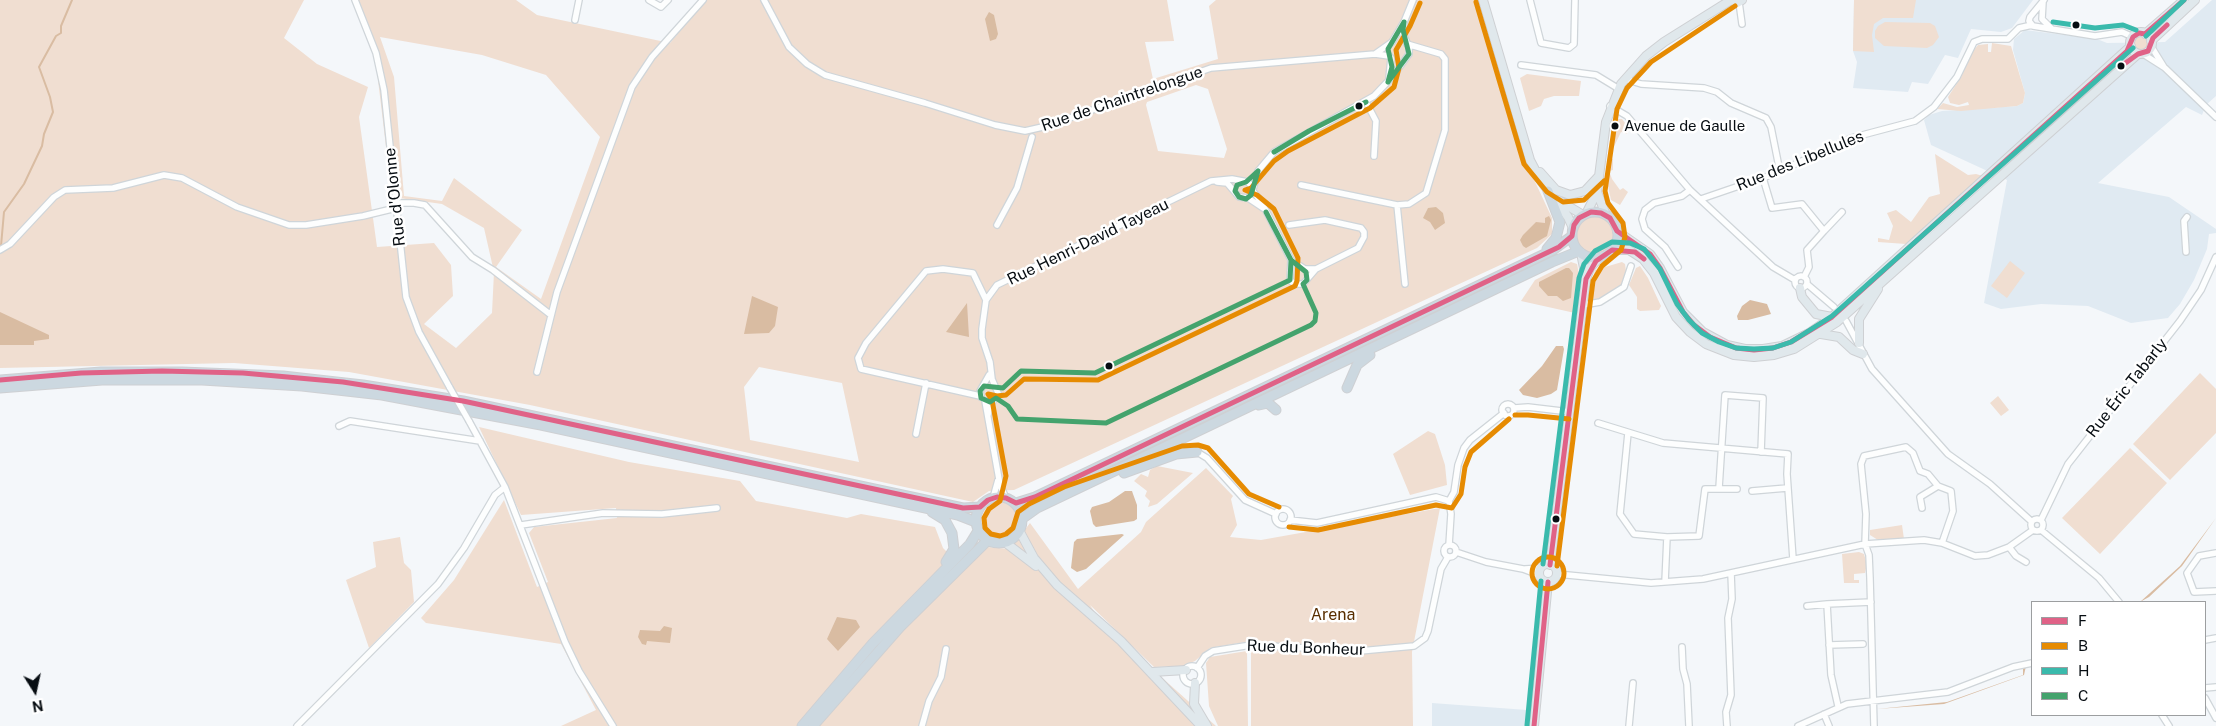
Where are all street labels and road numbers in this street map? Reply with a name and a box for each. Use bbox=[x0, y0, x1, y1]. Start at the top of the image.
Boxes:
street label: Rue de Chaintrelongue bbox=[1039, 62, 1205, 136]
street label: Rue des Libellules bbox=[1734, 127, 1866, 195]
street label: Rue d'Olonne bbox=[380, 147, 410, 247]
street label: Rue Henri-David Tayeau bbox=[1004, 194, 1172, 290]
street label: Rue Éric Tabarly bbox=[2082, 335, 2172, 441]
street label: Rue du Bonheur bbox=[1246, 636, 1366, 660]

